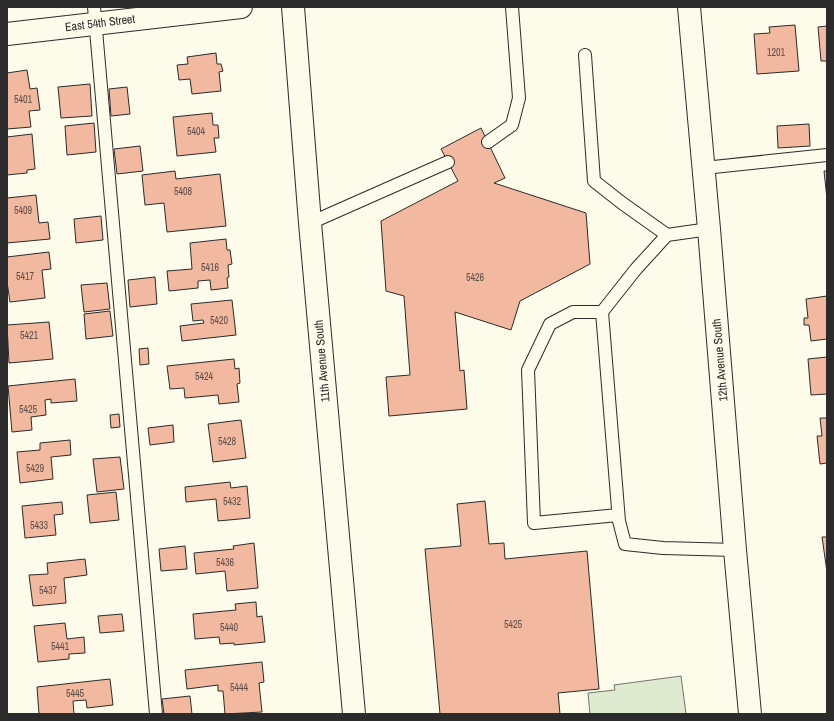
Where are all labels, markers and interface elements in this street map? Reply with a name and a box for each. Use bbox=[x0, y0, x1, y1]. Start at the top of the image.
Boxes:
street label: East 54th Street bbox=[64, 11, 136, 35]
house number: 1201 bbox=[767, 46, 786, 59]
house number: 5401 bbox=[14, 93, 33, 106]
house number: 5404 bbox=[187, 125, 206, 138]
house number: 5408 bbox=[174, 185, 193, 198]
house number: 5409 bbox=[14, 204, 33, 217]
house number: 5416 bbox=[201, 261, 220, 274]
house number: 5417 bbox=[16, 270, 35, 283]
house number: 5426 bbox=[466, 271, 485, 284]
house number: 5420 bbox=[210, 314, 229, 327]
street label: 12th Avenue South bbox=[708, 318, 732, 402]
street label: 11th Avenue South bbox=[310, 319, 334, 403]
house number: 5421 bbox=[20, 329, 39, 342]
house number: 5424 bbox=[195, 370, 214, 383]
house number: 5425 bbox=[19, 403, 38, 416]
house number: 5428 bbox=[218, 435, 237, 448]
house number: 5429 bbox=[26, 462, 45, 475]
house number: 5432 bbox=[223, 495, 242, 508]
house number: 5433 bbox=[30, 519, 49, 532]
house number: 5436 bbox=[216, 556, 235, 569]
house number: 5437 bbox=[39, 584, 58, 597]
house number: 5425 bbox=[504, 618, 523, 631]
house number: 5440 bbox=[220, 621, 239, 634]
house number: 5441 bbox=[51, 640, 70, 653]
house number: 5444 bbox=[230, 681, 249, 694]
house number: 5445 bbox=[66, 687, 85, 700]

